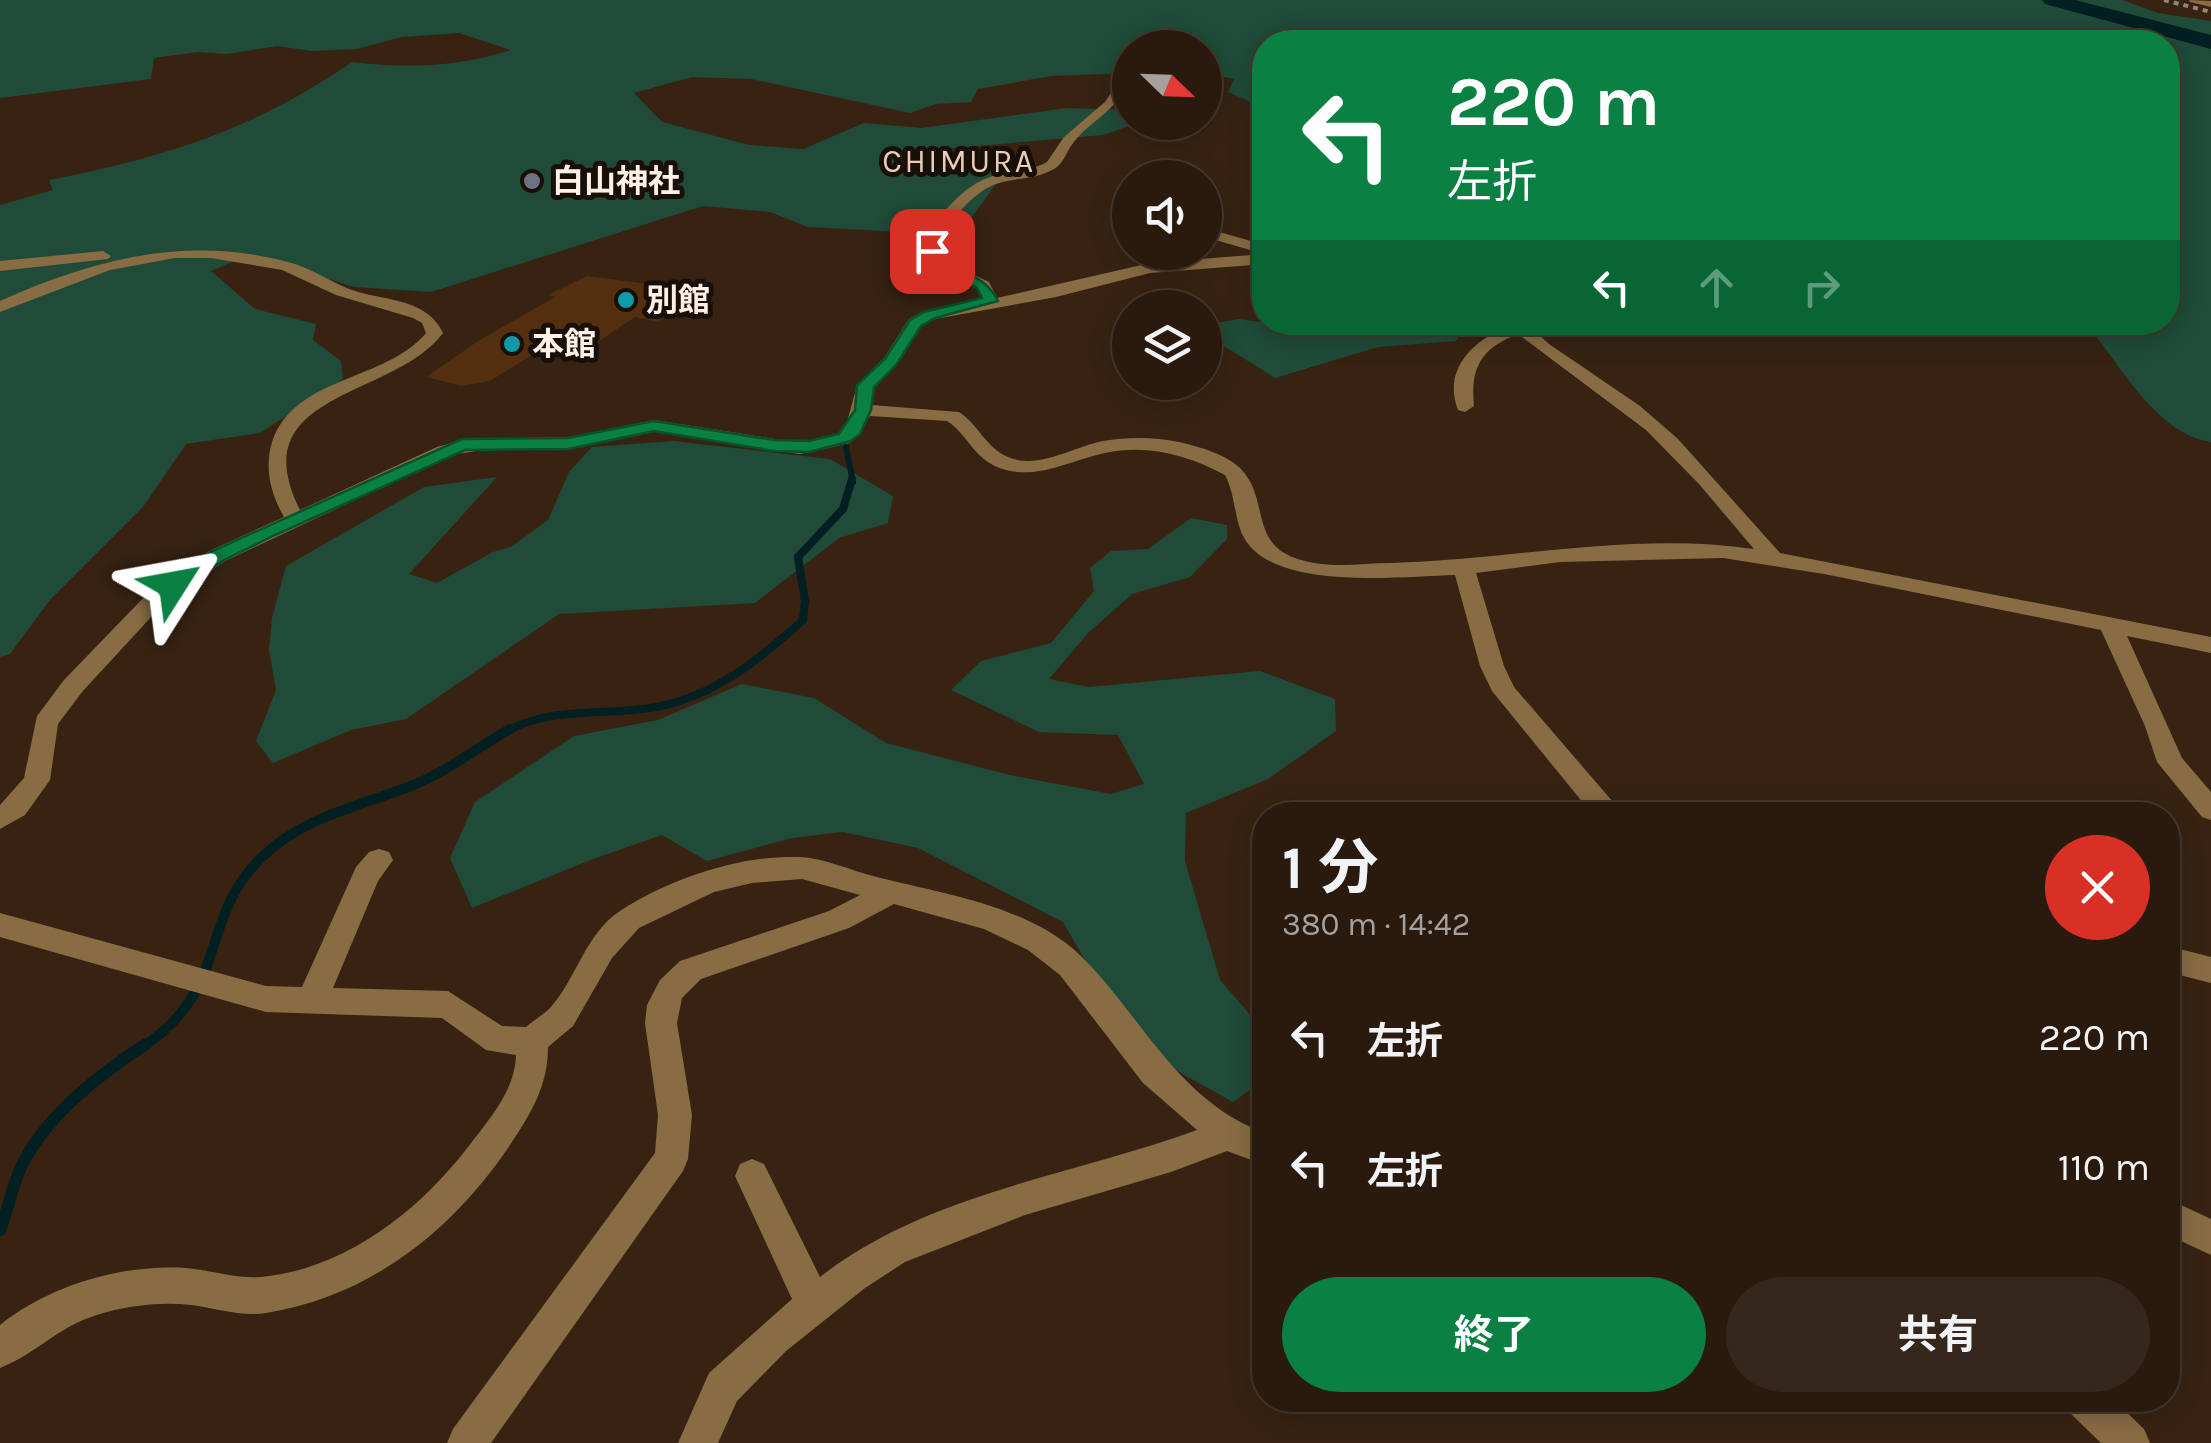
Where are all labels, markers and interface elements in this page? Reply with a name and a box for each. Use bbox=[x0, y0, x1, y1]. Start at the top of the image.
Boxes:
north arrow bbox=[1112, 30, 1222, 140]
map controls bbox=[1112, 30, 1222, 400]
text: 220 m bbox=[1447, 61, 1660, 143]
icon: left bbox=[1282, 70, 1412, 200]
district label: CHIMURA bbox=[882, 143, 1036, 180]
text: 左折 bbox=[1447, 156, 1537, 208]
button: sound bbox=[1112, 160, 1222, 270]
place label: 白山神社 bbox=[552, 163, 680, 200]
marker: 白山神社 bbox=[521, 170, 543, 192]
pin bbox=[890, 209, 975, 294]
icon: arrive bbox=[905, 224, 960, 279]
icon: left bbox=[1584, 260, 1639, 315]
icon: ahead bbox=[1689, 260, 1744, 315]
icon: right bbox=[1794, 260, 1849, 315]
place label: 別館 bbox=[646, 282, 710, 319]
marker: 別館 bbox=[615, 289, 637, 311]
button: layers bbox=[1112, 290, 1222, 400]
place label: 本館 bbox=[532, 326, 596, 363]
marker: 本館 bbox=[501, 333, 523, 355]
position arrow bbox=[121, 533, 225, 637]
text: 1 分 bbox=[1282, 833, 1379, 903]
button: close bbox=[2045, 835, 2150, 940]
text: 380 m · 14:42 bbox=[1282, 906, 1470, 943]
icon: left bbox=[1282, 1010, 1337, 1065]
text: 220 m bbox=[2039, 1015, 2150, 1060]
text: 左折 bbox=[1367, 1019, 1443, 1064]
icon: left bbox=[1282, 1140, 1337, 1195]
text: 110 m bbox=[2058, 1145, 2150, 1190]
text: 左折 bbox=[1367, 1149, 1443, 1194]
button: 終了 bbox=[1282, 1277, 1706, 1392]
button: 共有 bbox=[1726, 1277, 2150, 1392]

